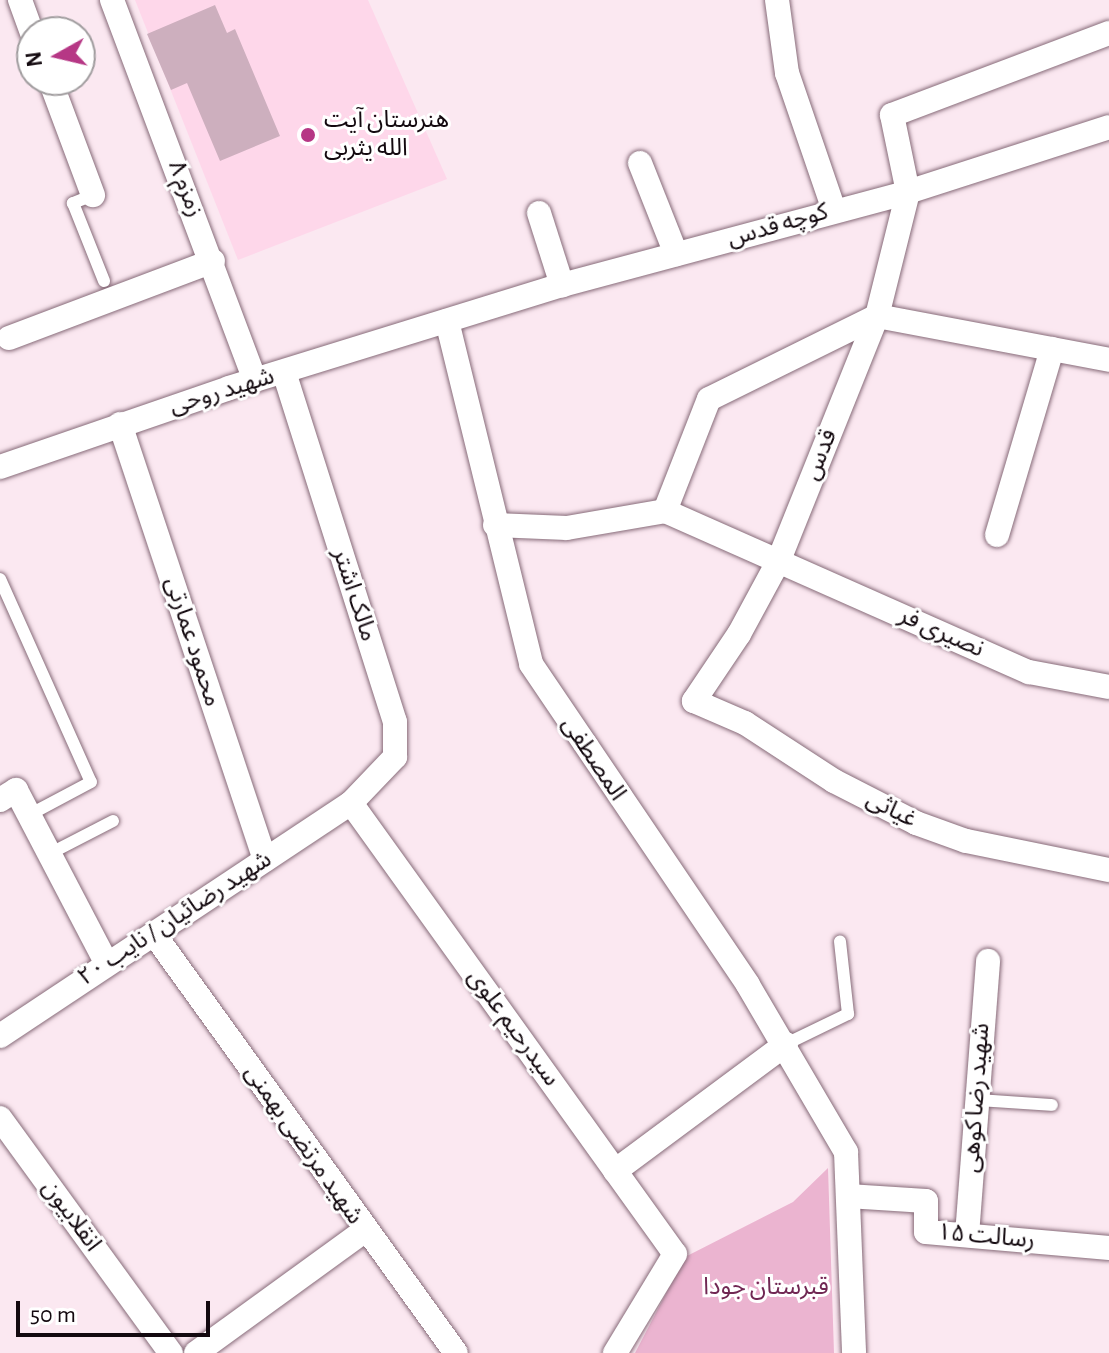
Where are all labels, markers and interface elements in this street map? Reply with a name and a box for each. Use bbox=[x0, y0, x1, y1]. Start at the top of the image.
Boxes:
north arrow bbox=[16, 16, 96, 96]
text: N bbox=[22, 50, 46, 68]
place label: هنرستان آیت الله یثربی bbox=[324, 107, 449, 163]
marker: هنرستان آیت الله یثربی bbox=[299, 126, 317, 144]
street label: زمزم ۸ bbox=[161, 157, 209, 221]
street label: کوچه قدس bbox=[724, 198, 832, 254]
street label: شهید روحی bbox=[166, 362, 278, 422]
street label: قدس bbox=[798, 425, 844, 485]
street label: مالک اشتر bbox=[325, 545, 383, 645]
street label: محمود عمارتی bbox=[158, 574, 226, 710]
street label: نصیری فر bbox=[894, 602, 988, 664]
street label: المصطفی bbox=[554, 711, 632, 807]
street label: غیاثی bbox=[861, 785, 921, 835]
street label: شهید رضائیان / نایب ۲۰ bbox=[73, 846, 277, 992]
street label: سیدرحیم علوی bbox=[461, 964, 565, 1092]
street label: شهید رضا کوهی bbox=[957, 1022, 997, 1174]
street label: شهید مرتضی بهمنی bbox=[237, 1060, 369, 1230]
street label: انقلابیون bbox=[35, 1175, 107, 1257]
street label: رسالت ۱۵ bbox=[936, 1218, 1036, 1256]
park label: قبرستان جودا bbox=[703, 1274, 829, 1302]
scale bar bbox=[20, 1285, 214, 1335]
text: 50 m bbox=[30, 1303, 76, 1327]

